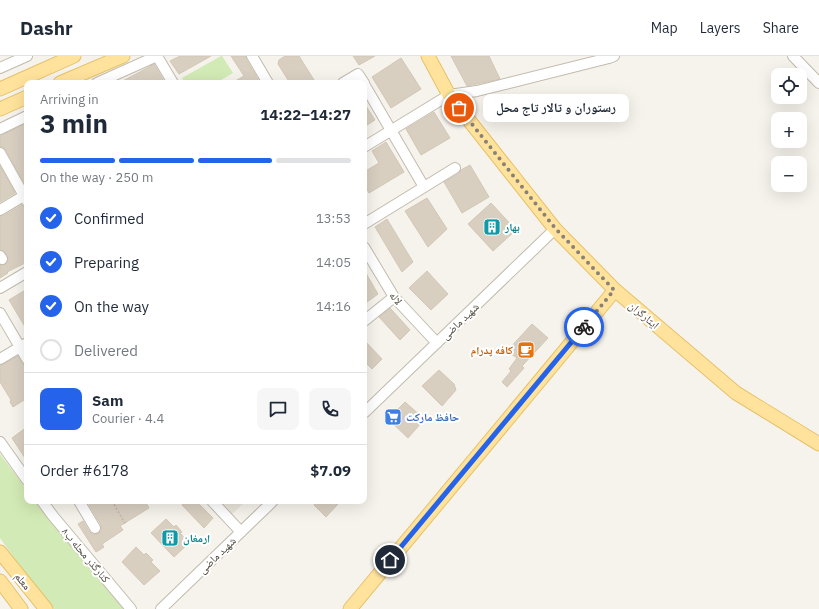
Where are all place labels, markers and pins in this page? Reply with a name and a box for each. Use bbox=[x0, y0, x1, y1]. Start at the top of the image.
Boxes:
pin bbox=[442, 91, 476, 125]
callout: رستوران و تالار تاج محل bbox=[483, 94, 629, 122]
building icon: بهار bbox=[482, 217, 502, 237]
place label: بهار bbox=[504, 220, 520, 234]
cafe icon: کافه پدرام bbox=[516, 340, 536, 360]
place label: کافه پدرام bbox=[471, 343, 513, 358]
supermarket icon: حافظ مارکت bbox=[383, 407, 403, 427]
place label: حافظ مارکت bbox=[406, 410, 459, 424]
building icon: ارمغان bbox=[160, 528, 180, 548]
place label: ارمغان bbox=[183, 531, 210, 546]
pin bbox=[373, 543, 407, 577]

